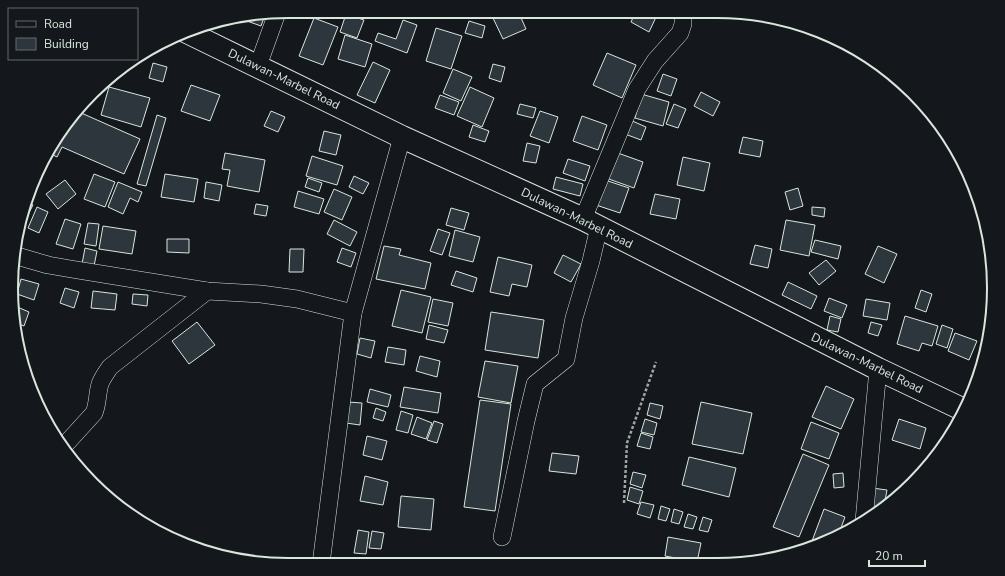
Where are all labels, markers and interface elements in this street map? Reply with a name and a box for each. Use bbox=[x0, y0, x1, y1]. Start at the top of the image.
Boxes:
legend bbox=[8, 8, 138, 60]
text: Road bbox=[44, 16, 72, 32]
text: Building bbox=[44, 36, 89, 52]
street label: Dulawan-Marbel Road bbox=[225, 45, 343, 113]
street label: Dulawan-Marbel Road bbox=[518, 184, 636, 252]
street label: Dulawan-Marbel Road bbox=[808, 329, 926, 397]
scale bar bbox=[869, 542, 925, 568]
text: 20 m bbox=[875, 548, 903, 564]

